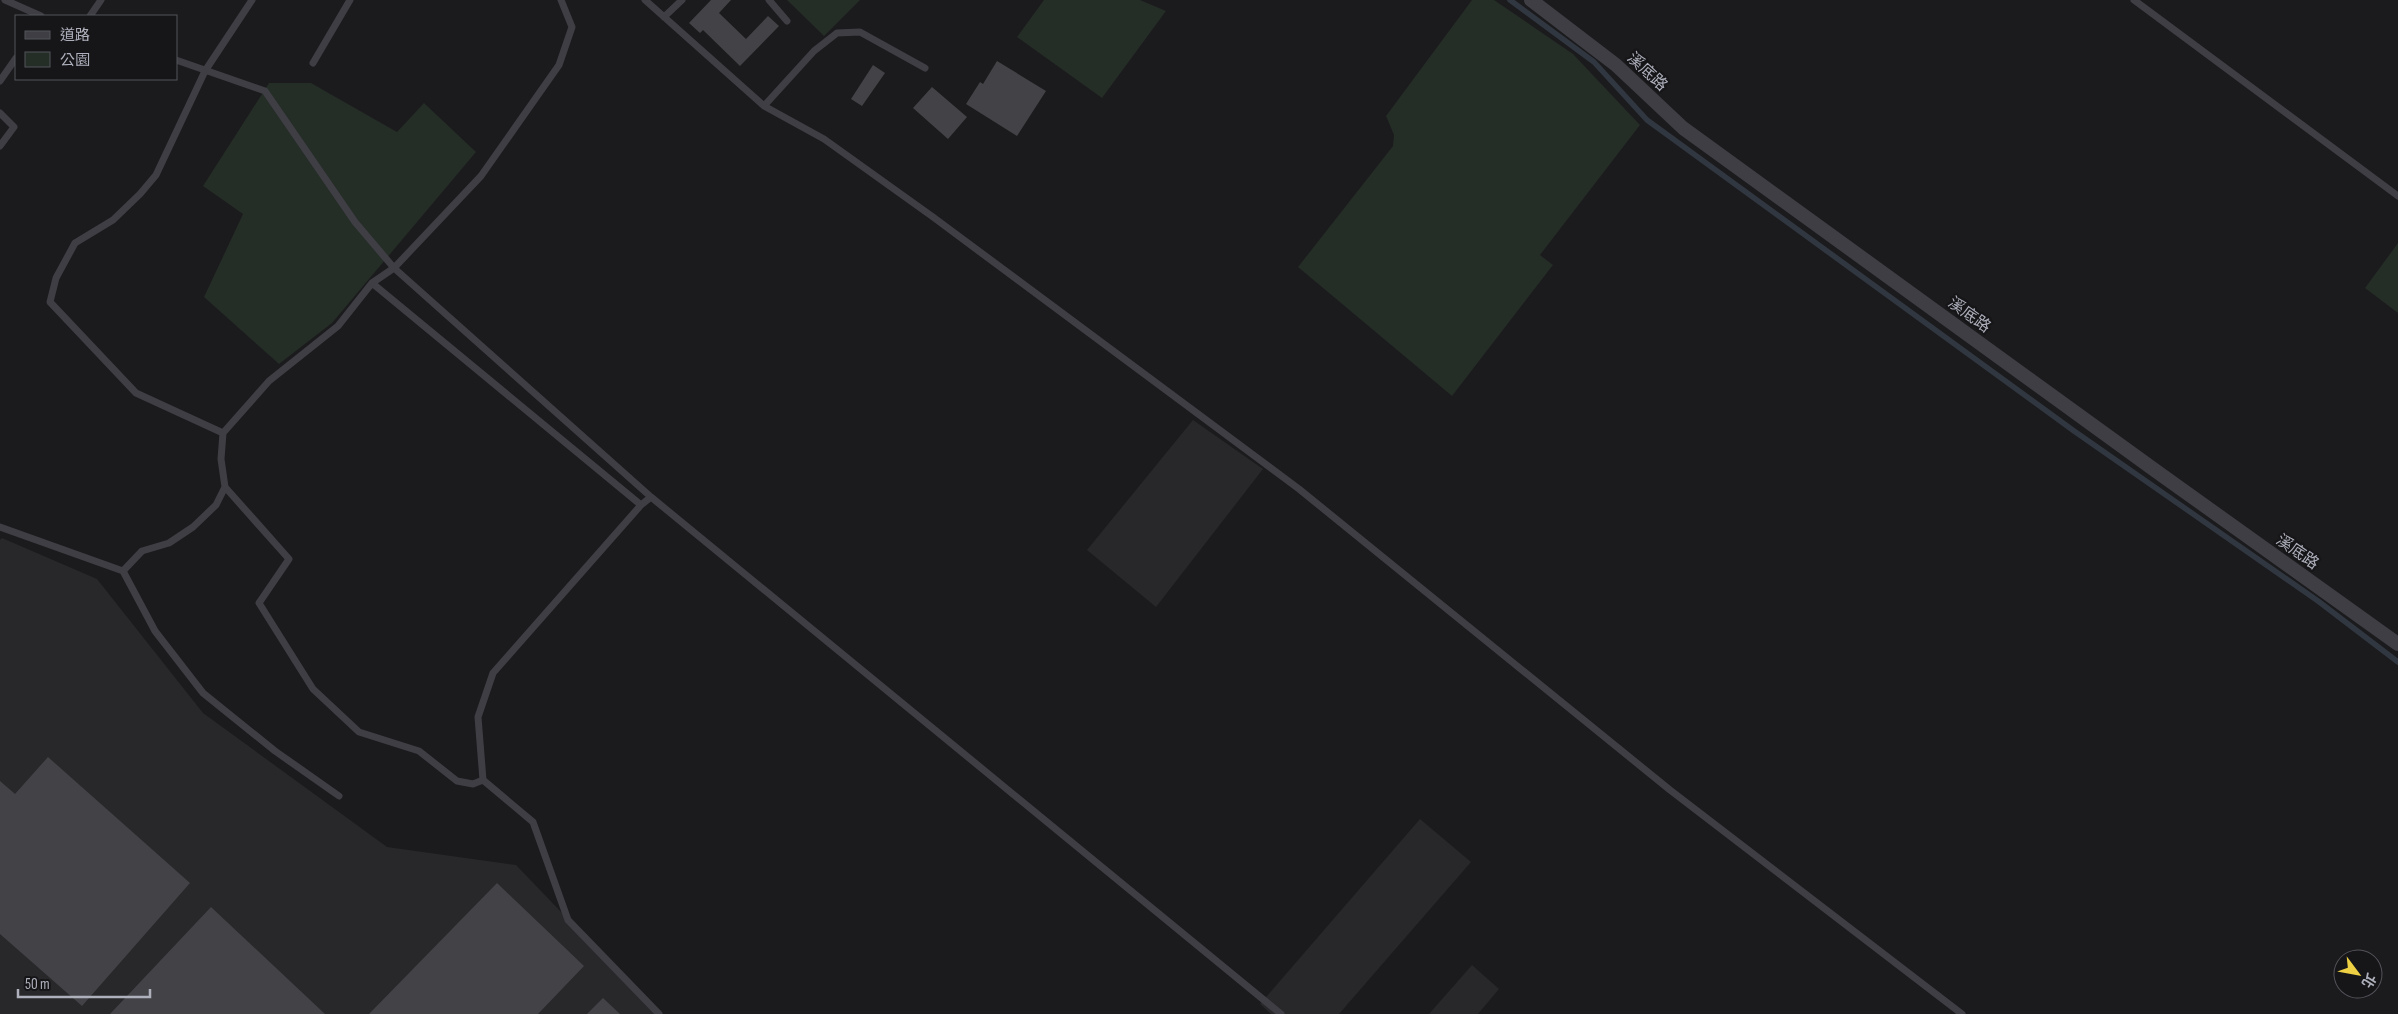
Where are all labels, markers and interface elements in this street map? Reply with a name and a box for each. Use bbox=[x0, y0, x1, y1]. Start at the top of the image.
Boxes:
legend bbox=[15, 15, 178, 80]
text: 道路 bbox=[60, 26, 90, 45]
street label: 溪底路 bbox=[1623, 49, 1671, 95]
text: 公園 bbox=[60, 51, 90, 70]
street label: 溪底路 bbox=[1944, 293, 1994, 337]
street label: 溪底路 bbox=[2272, 531, 2322, 574]
north arrow bbox=[2333, 949, 2383, 999]
scale bar bbox=[18, 966, 150, 998]
text: 北 bbox=[2358, 970, 2380, 991]
text: 50 m bbox=[25, 975, 50, 994]

